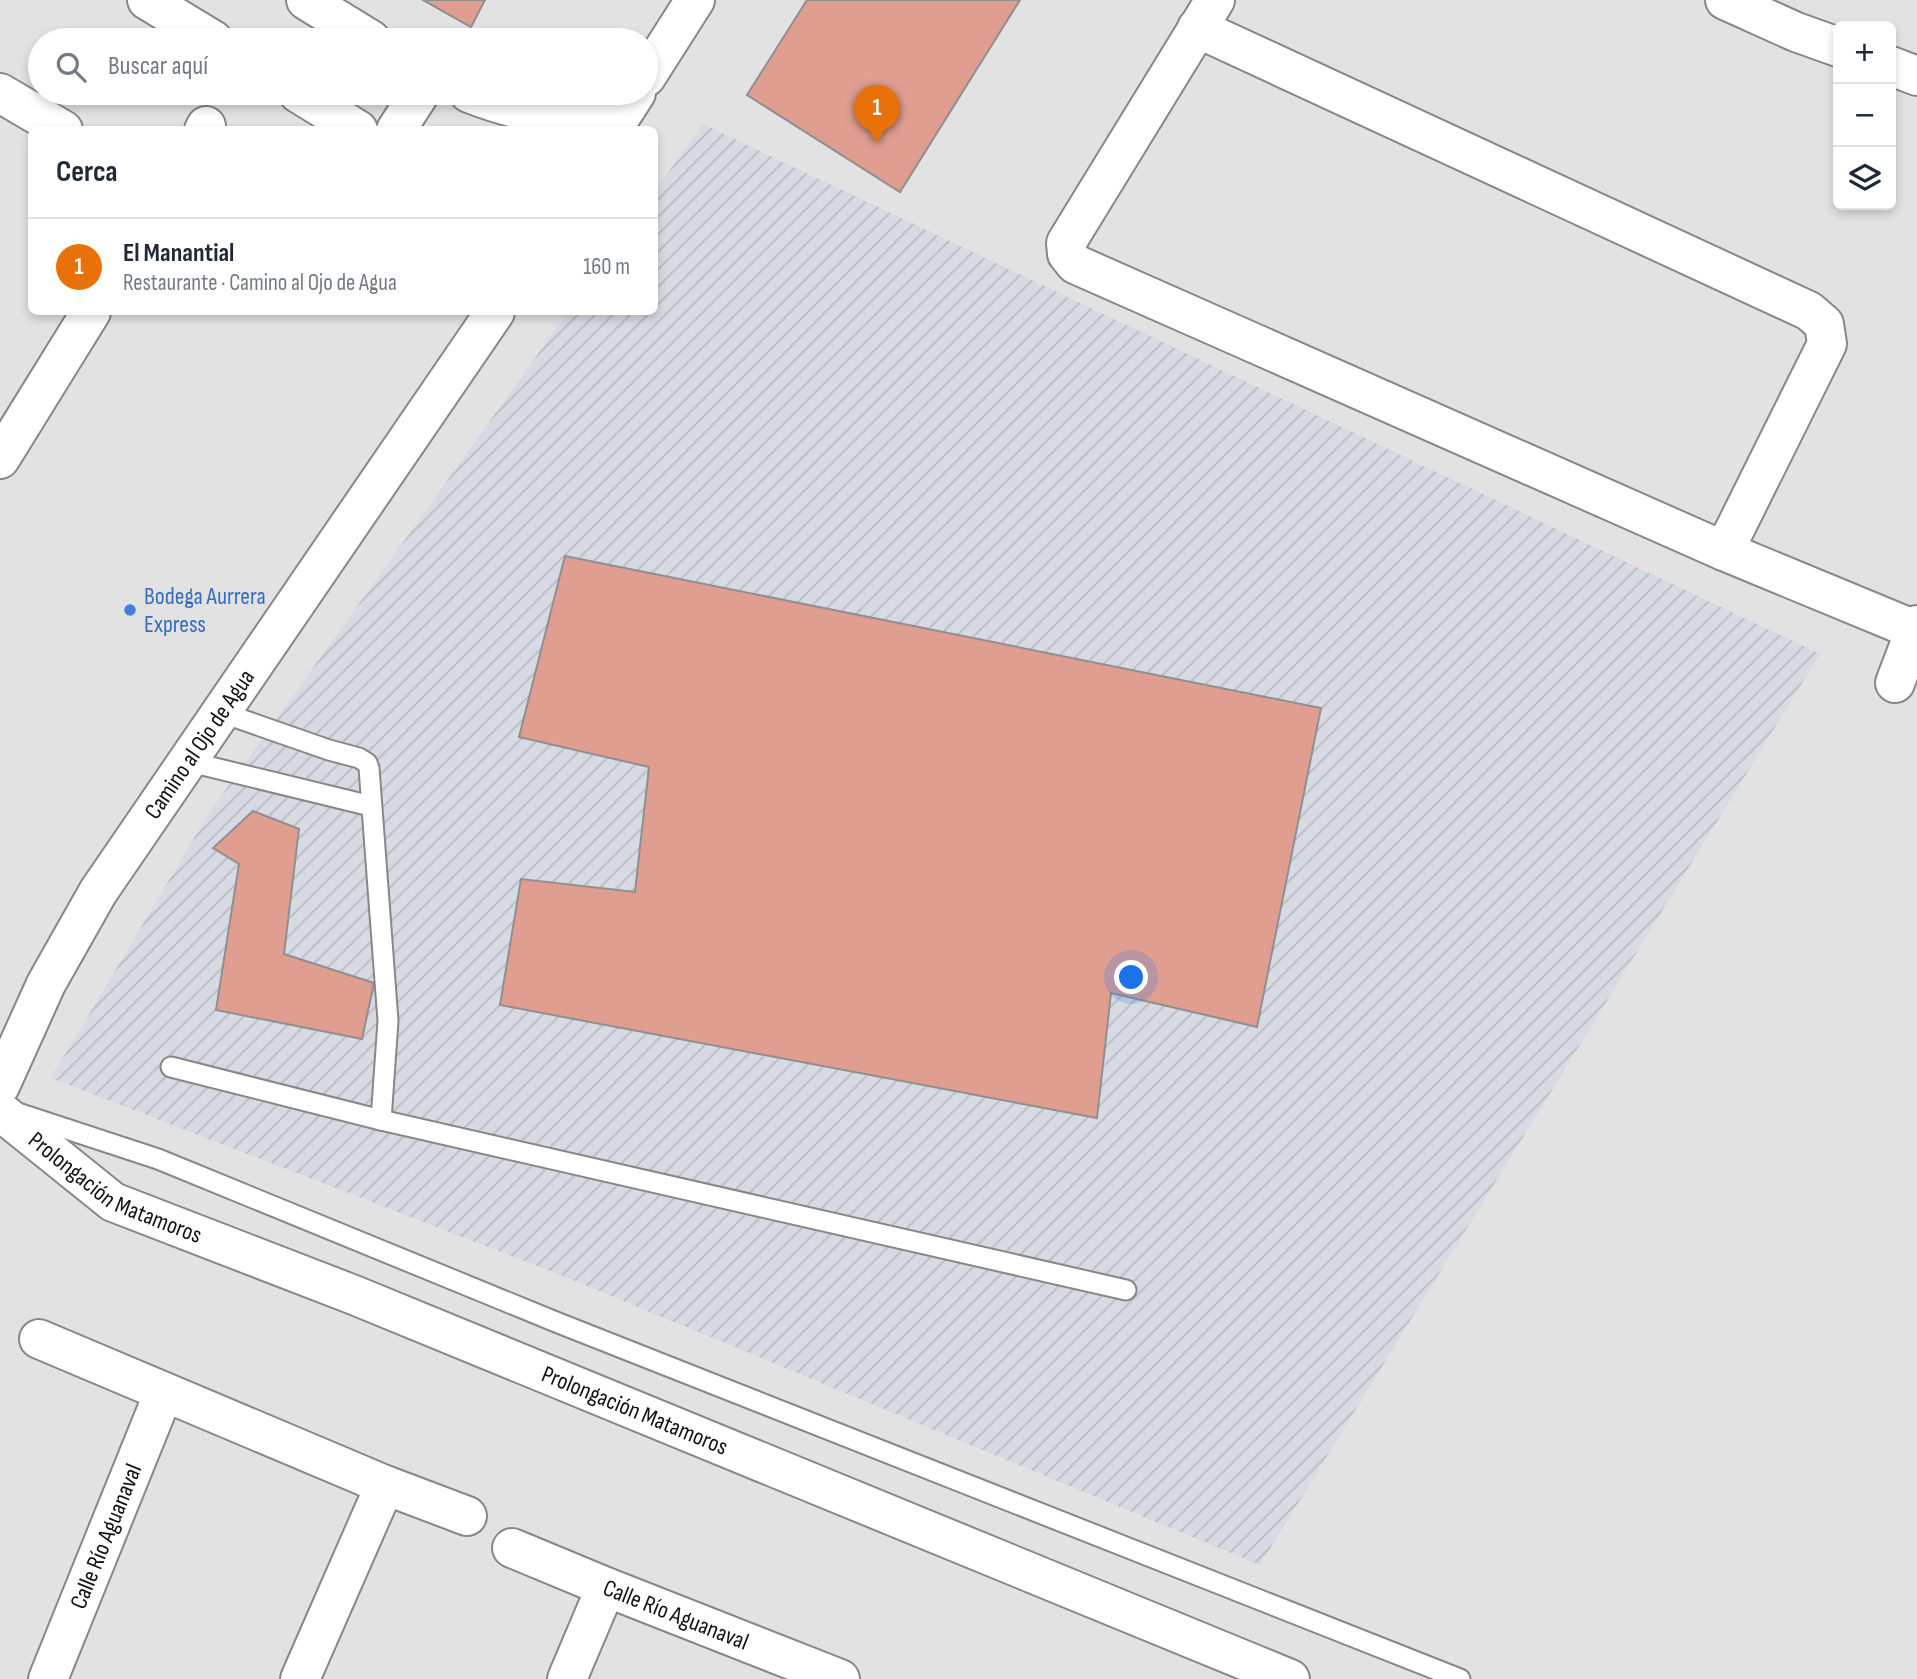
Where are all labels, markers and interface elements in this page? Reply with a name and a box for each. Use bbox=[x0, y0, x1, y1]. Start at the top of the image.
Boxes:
map controls bbox=[1833, 21, 1896, 210]
button: + bbox=[1833, 21, 1896, 84]
search box bbox=[28, 28, 658, 105]
icon: search bbox=[52, 48, 90, 86]
text: Buscar aquí bbox=[108, 51, 208, 82]
button: − bbox=[1833, 84, 1896, 147]
pin: 1 bbox=[854, 85, 900, 143]
button: layers bbox=[1833, 147, 1896, 210]
text: Cerca bbox=[56, 154, 118, 190]
text: El Manantial bbox=[123, 238, 234, 269]
text: 1 bbox=[74, 253, 84, 281]
text: 160 m bbox=[583, 253, 630, 281]
text: Restaurante · Camino al Ojo de Agua bbox=[123, 269, 397, 297]
place label: Bodega Aurrera Express bbox=[144, 582, 266, 639]
marker: Bodega Aurrera Express bbox=[122, 602, 138, 618]
street label: Camino al Ojo de Agua bbox=[138, 664, 261, 824]
your location bbox=[1114, 960, 1148, 994]
street label: Prolongación Matamoros bbox=[23, 1125, 206, 1249]
street label: Prolongación Matamoros bbox=[538, 1359, 732, 1461]
street label: Calle Río Aguanaval bbox=[63, 1460, 148, 1613]
street label: Calle Río Aguanaval bbox=[599, 1573, 753, 1656]

